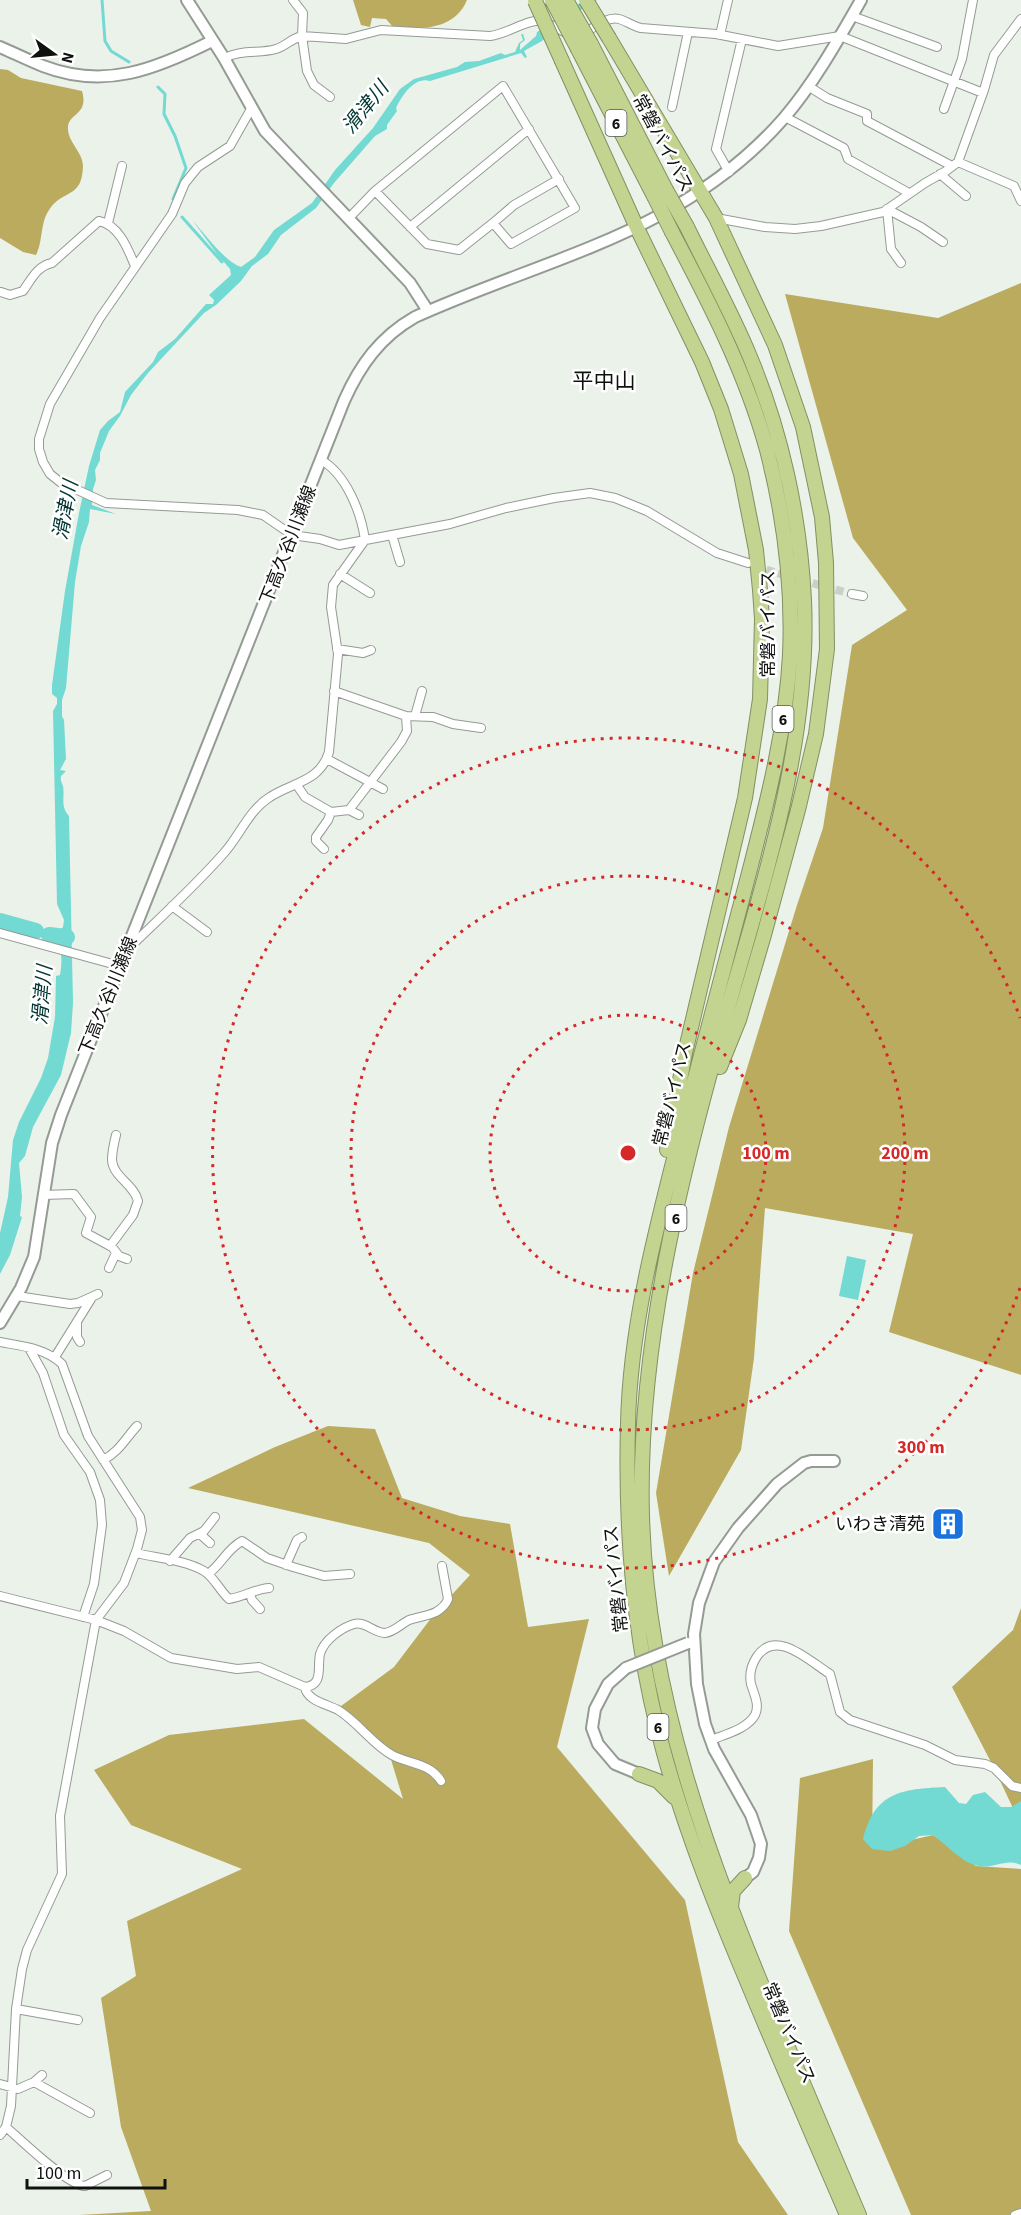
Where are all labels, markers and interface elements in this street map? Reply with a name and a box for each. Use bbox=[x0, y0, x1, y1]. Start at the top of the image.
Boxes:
north arrow bbox=[24, 24, 84, 84]
text: N bbox=[56, 50, 80, 66]
water label: 滑津川 bbox=[336, 74, 397, 140]
street label: 常磐バイパス bbox=[626, 90, 699, 197]
road number: 6 bbox=[606, 110, 626, 136]
district label: 平中山 bbox=[573, 366, 636, 396]
water label: 滑津川 bbox=[47, 476, 86, 542]
street label: 下高久谷川瀬線 bbox=[254, 482, 323, 608]
street label: 常磐バイパス bbox=[756, 570, 781, 678]
road number: 6 bbox=[772, 706, 794, 732]
street label: 下高久谷川瀬線 bbox=[73, 933, 144, 1059]
water label: 滑津川 bbox=[26, 962, 60, 1026]
street label: 常磐バイパス bbox=[647, 1039, 698, 1149]
text: 100 m bbox=[742, 1141, 790, 1166]
text: 200 m bbox=[881, 1141, 929, 1166]
centre of rings bbox=[618, 1143, 638, 1163]
road number: 6 bbox=[666, 1205, 686, 1231]
text: 300 m bbox=[897, 1435, 945, 1460]
building icon: いわき清苑 bbox=[930, 1506, 966, 1542]
place label: いわき清苑 bbox=[835, 1512, 925, 1537]
street label: 常磐バイパス bbox=[598, 1524, 635, 1634]
road number: 6 bbox=[648, 1714, 668, 1740]
street label: 常磐バイパス bbox=[756, 1979, 821, 2088]
scale bar bbox=[27, 2152, 165, 2190]
text: 100 m bbox=[36, 2161, 81, 2186]

